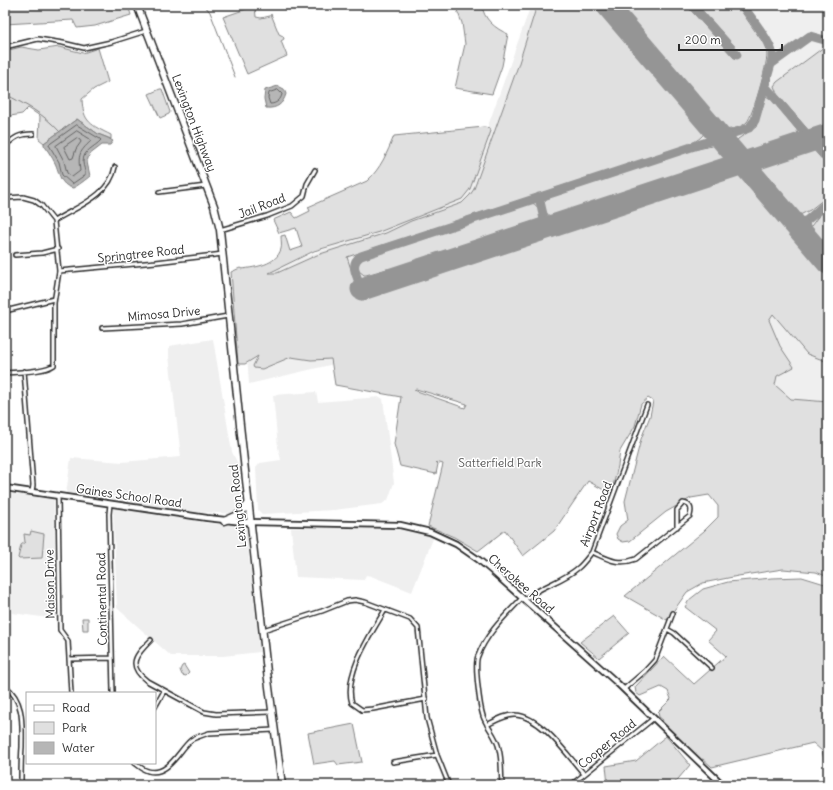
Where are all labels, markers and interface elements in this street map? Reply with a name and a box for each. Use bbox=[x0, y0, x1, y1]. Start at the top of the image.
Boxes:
scale bar bbox=[679, 26, 782, 52]
text: 200 m bbox=[685, 32, 721, 47]
street label: Lexington Highway bbox=[169, 72, 220, 174]
street label: Jail Road bbox=[236, 190, 288, 221]
street label: Springtree Road bbox=[97, 241, 185, 266]
street label: Mimosa Drive bbox=[127, 303, 201, 324]
park label: Satterfield Park bbox=[458, 455, 542, 470]
street label: Lexington Road bbox=[226, 464, 249, 548]
street label: Airport Road bbox=[576, 479, 615, 549]
street label: Gaines School Road bbox=[75, 481, 183, 510]
street label: Maison Drive bbox=[41, 549, 58, 619]
street label: Cherokee Road bbox=[485, 551, 557, 616]
street label: Continental Road bbox=[93, 552, 110, 646]
legend bbox=[26, 692, 156, 764]
text: Road bbox=[62, 700, 90, 715]
street label: Cooper Road bbox=[575, 716, 639, 772]
text: Park bbox=[62, 720, 87, 735]
text: Water bbox=[62, 740, 95, 755]

